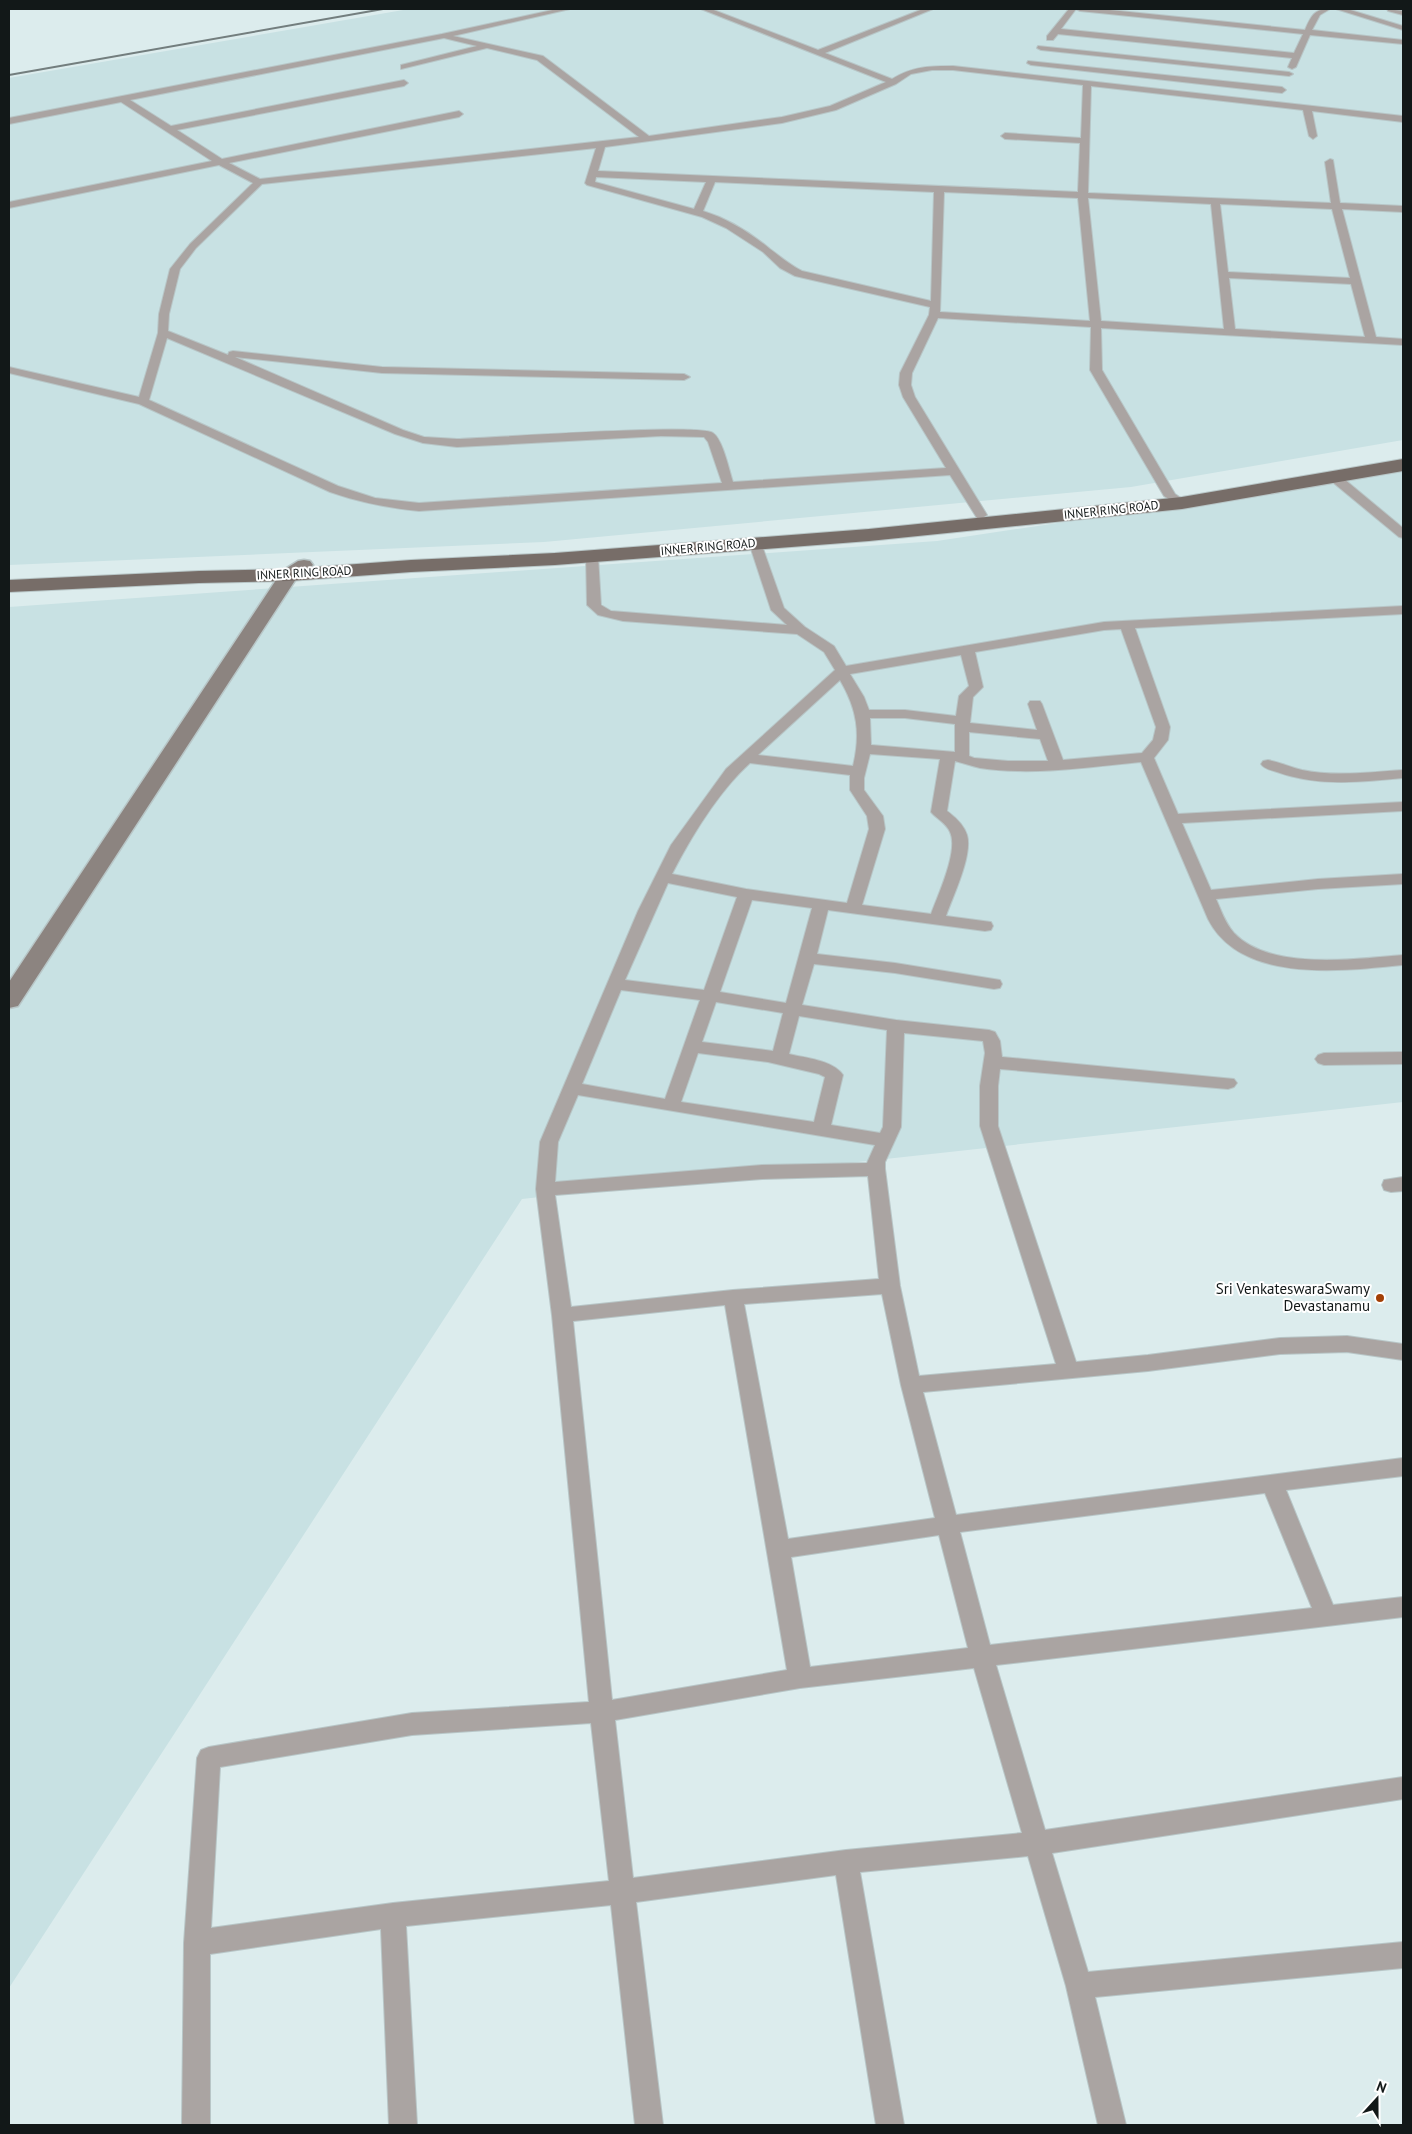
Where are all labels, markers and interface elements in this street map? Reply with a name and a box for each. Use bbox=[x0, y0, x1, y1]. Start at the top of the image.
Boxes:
street label: INNER RING ROAD bbox=[1063, 497, 1159, 522]
street label: INNER RING ROAD bbox=[660, 535, 756, 558]
street label: INNER RING ROAD bbox=[256, 563, 352, 582]
place label: Sri VenkateswaraSwamy Devastanamu bbox=[1216, 1279, 1370, 1315]
marker: Sri VenkateswaraSwamy Devastanamu bbox=[1374, 1292, 1386, 1304]
north arrow bbox=[1352, 2074, 1402, 2124]
text: N bbox=[1374, 2077, 1389, 2097]

